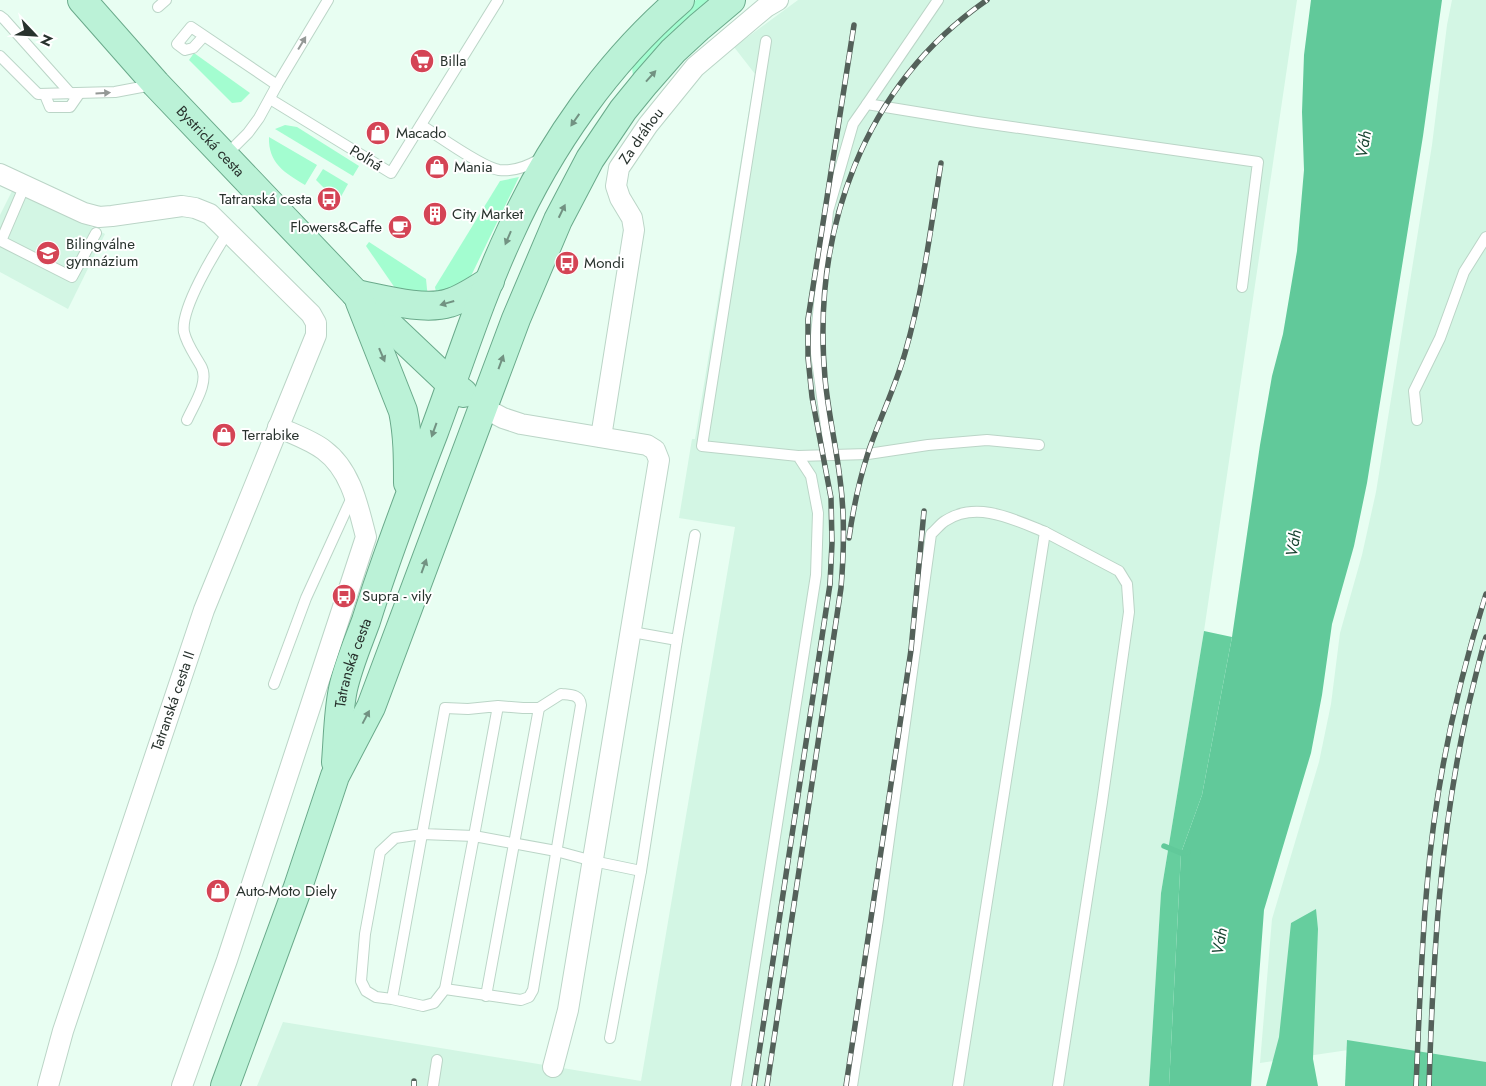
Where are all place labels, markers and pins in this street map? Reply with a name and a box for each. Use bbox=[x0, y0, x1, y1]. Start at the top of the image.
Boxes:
supermarket icon: Billa bbox=[409, 48, 435, 74]
place label: Billa bbox=[440, 50, 466, 72]
shop icon: Macado bbox=[365, 120, 391, 146]
place label: Macado bbox=[396, 122, 447, 144]
shop icon: Mania bbox=[424, 154, 450, 180]
place label: Mania bbox=[454, 156, 492, 178]
bus stop icon: Tatranská cesta bbox=[316, 186, 342, 212]
place label: Tatranská cesta bbox=[219, 188, 312, 210]
building icon: City Market bbox=[422, 201, 448, 227]
place label: City Market bbox=[452, 203, 523, 225]
cafe icon: Flowers&Caffe bbox=[387, 214, 413, 240]
place label: Flowers&Caffe bbox=[290, 216, 382, 238]
place label: Bilingválne gymnázium bbox=[66, 233, 138, 272]
school or university icon: Bilingválne gymnázium bbox=[35, 240, 61, 266]
bus stop icon: Mondi bbox=[554, 250, 580, 276]
place label: Mondi bbox=[584, 252, 625, 274]
shop icon: Terrabike bbox=[211, 422, 237, 448]
place label: Terrabike bbox=[242, 424, 300, 446]
bus stop icon: Supra - vily bbox=[331, 583, 357, 609]
place label: Supra - vily bbox=[362, 585, 432, 607]
shop icon: Auto-Moto Diely bbox=[205, 878, 231, 904]
place label: Auto-Moto Diely bbox=[236, 880, 337, 902]

